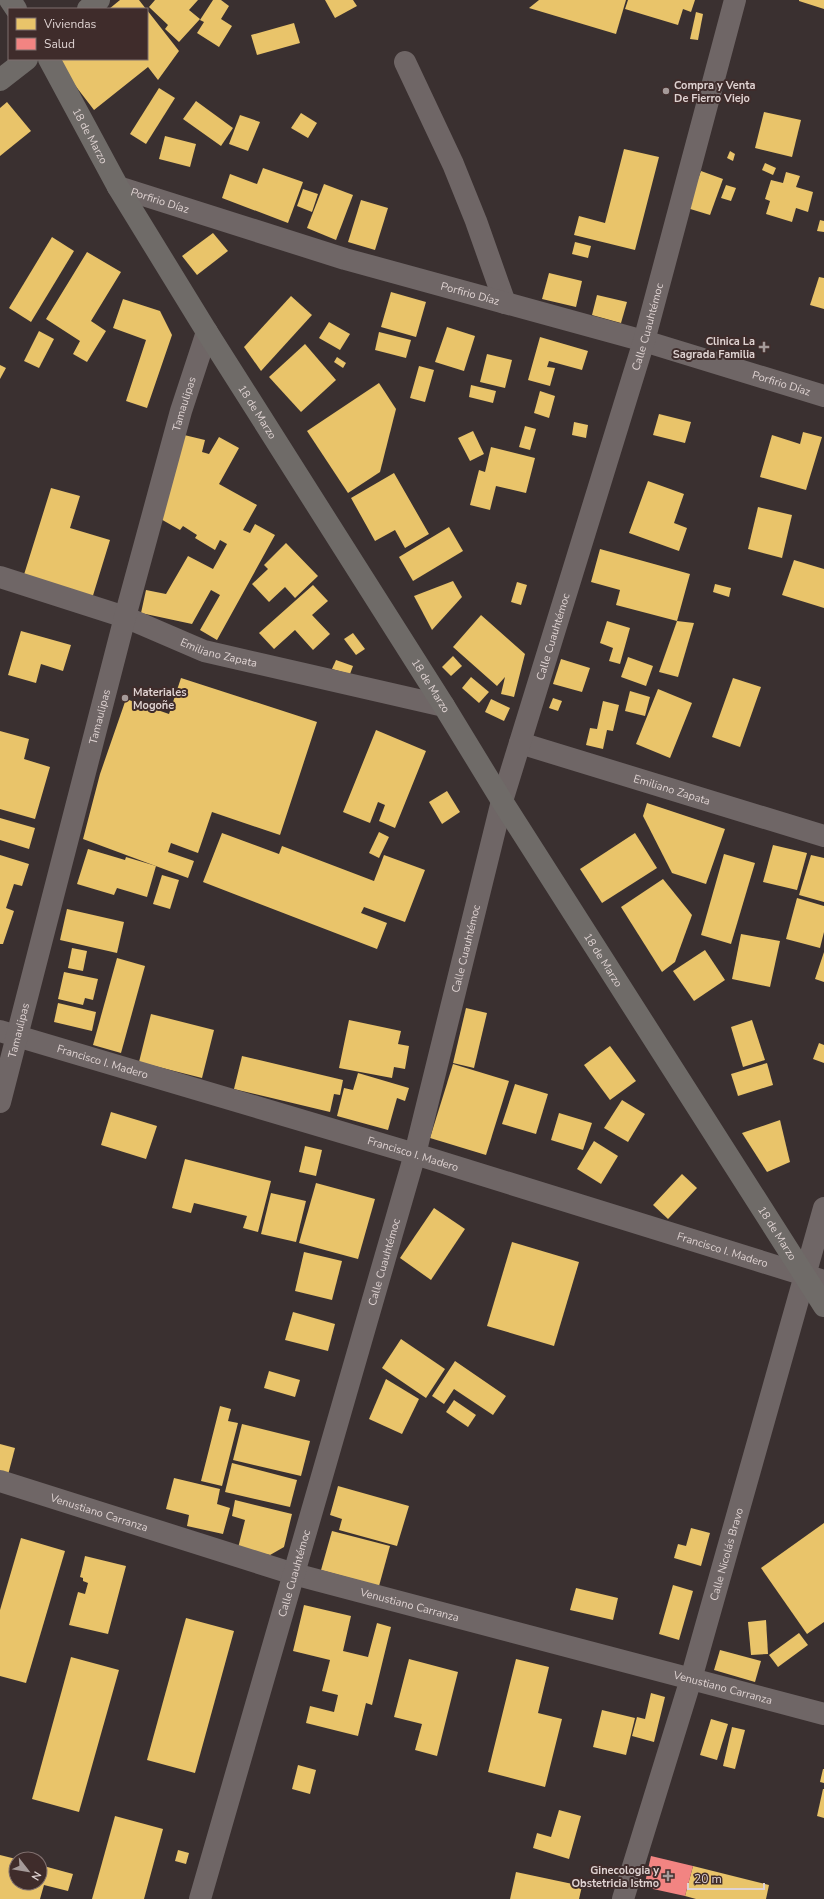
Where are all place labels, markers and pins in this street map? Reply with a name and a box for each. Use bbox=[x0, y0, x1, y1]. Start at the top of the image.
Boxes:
place label: Compra y Venta De Fierro Viejo bbox=[674, 78, 755, 106]
marker: Compra y Venta De Fierro Viejo bbox=[661, 86, 671, 96]
place label: Clinica La Sagrada Familia bbox=[673, 334, 755, 362]
marker: Clinica La Sagrada Familia bbox=[758, 341, 770, 353]
place label: Materiales Mogoñe bbox=[133, 685, 187, 713]
marker: Materiales Mogoñe bbox=[120, 693, 130, 703]
place label: Ginecologia y Obstetricia Istmo bbox=[571, 1863, 659, 1891]
marker: Ginecologia y Obstetricia Istmo bbox=[662, 1870, 674, 1882]

